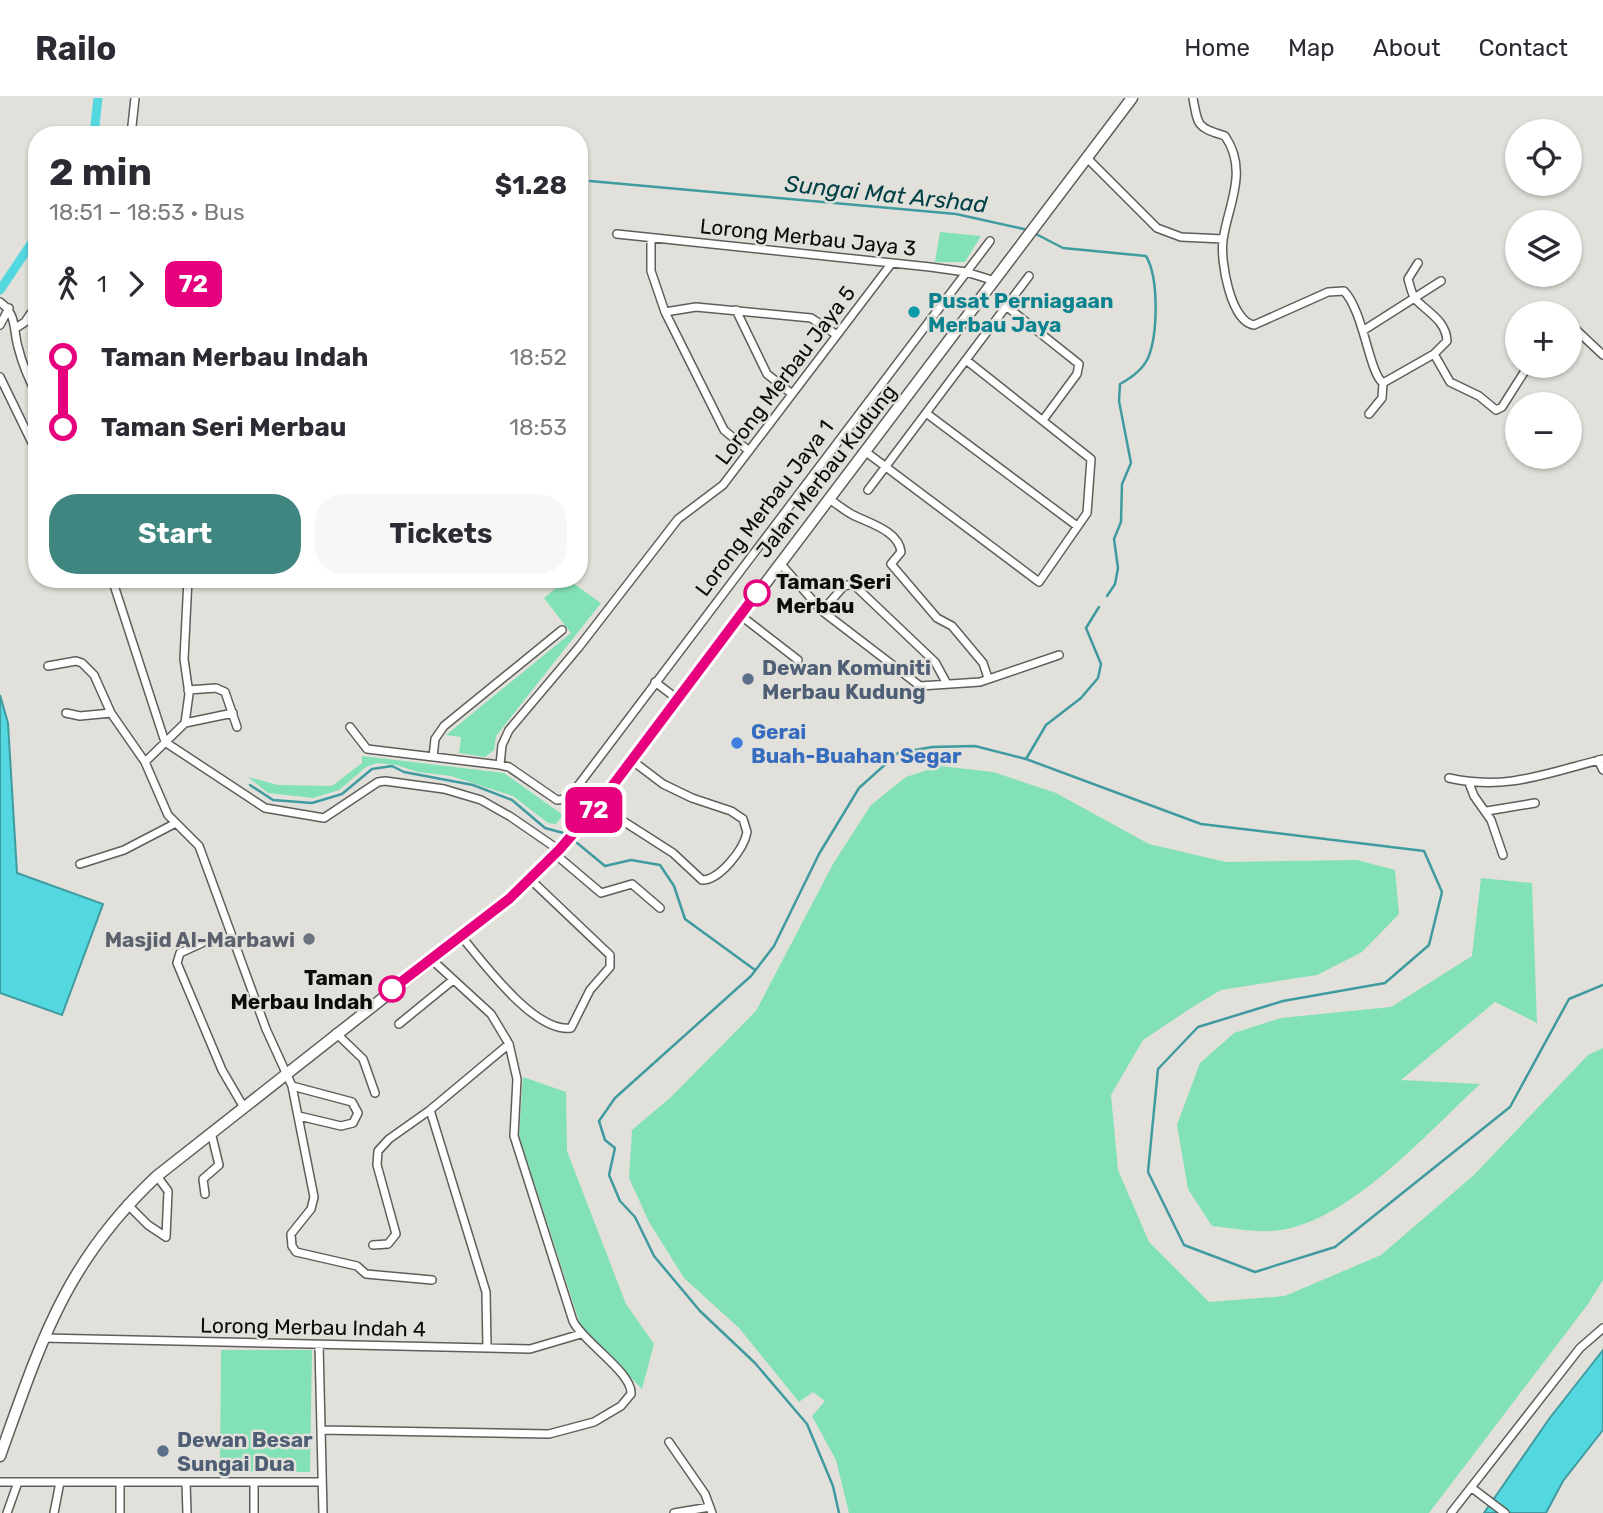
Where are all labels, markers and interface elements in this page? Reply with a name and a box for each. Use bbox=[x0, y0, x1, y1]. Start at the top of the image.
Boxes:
text: Railo bbox=[35, 29, 116, 68]
text: Home bbox=[1184, 34, 1250, 62]
text: Map bbox=[1288, 34, 1335, 62]
text: About bbox=[1373, 34, 1441, 62]
text: Contact bbox=[1479, 34, 1568, 62]
map controls bbox=[1505, 119, 1582, 469]
button: locate bbox=[1505, 119, 1582, 196]
text: 2 min bbox=[49, 149, 152, 195]
water label: Sungai Mat Arshad bbox=[783, 169, 989, 219]
text: $1.28 bbox=[495, 170, 567, 201]
text: 18:51 – 18:53 · Bus bbox=[49, 198, 245, 226]
button: layers bbox=[1505, 210, 1582, 287]
street label: Lorong Merbau Jaya 3 bbox=[699, 213, 917, 261]
icon: walk bbox=[49, 265, 87, 303]
icon: forward bbox=[117, 265, 155, 303]
text: 1 bbox=[97, 270, 107, 298]
text: 72 bbox=[179, 270, 208, 298]
street label: Lorong Merbau Jaya 5 bbox=[710, 281, 860, 469]
place label: Pusat Perniagaan Merbau Jaya bbox=[928, 288, 1113, 337]
button: + bbox=[1505, 301, 1582, 378]
marker: Pusat Perniagaan Merbau Jaya bbox=[906, 304, 922, 320]
text: Taman Merbau Indah bbox=[101, 342, 368, 373]
text: 18:52 bbox=[509, 343, 567, 371]
street label: Jalan Merbau Kudung bbox=[751, 379, 901, 563]
button: − bbox=[1505, 392, 1582, 469]
text: Taman Seri Merbau bbox=[101, 412, 346, 443]
text: 18:53 bbox=[509, 413, 567, 441]
street label: Lorong Merbau Jaya 1 bbox=[690, 415, 838, 601]
button: Start bbox=[49, 494, 301, 574]
button: Tickets bbox=[315, 494, 567, 574]
place label: Taman Seri Merbau bbox=[776, 569, 891, 618]
marker: Taman Seri Merbau bbox=[744, 580, 770, 606]
place label: Dewan Komuniti Merbau Kudung bbox=[762, 655, 931, 704]
marker: Dewan Komuniti Merbau Kudung bbox=[740, 671, 756, 687]
place label: Gerai Buah-Buahan Segar bbox=[751, 719, 962, 768]
marker: Gerai Buah-Buahan Segar bbox=[729, 735, 745, 751]
line badge: 72 bbox=[562, 787, 626, 833]
text: 72 bbox=[579, 796, 609, 824]
place label: Masjid Al-Marbawi bbox=[105, 927, 295, 952]
marker: Masjid Al-Marbawi bbox=[301, 931, 317, 947]
place label: Taman Merbau Indah bbox=[230, 965, 373, 1014]
marker: Taman Merbau Indah bbox=[379, 976, 405, 1002]
street label: Lorong Merbau Indah 4 bbox=[200, 1313, 426, 1341]
place label: Dewan Besar Sungai Dua bbox=[177, 1427, 313, 1476]
marker: Dewan Besar Sungai Dua bbox=[155, 1443, 171, 1459]

